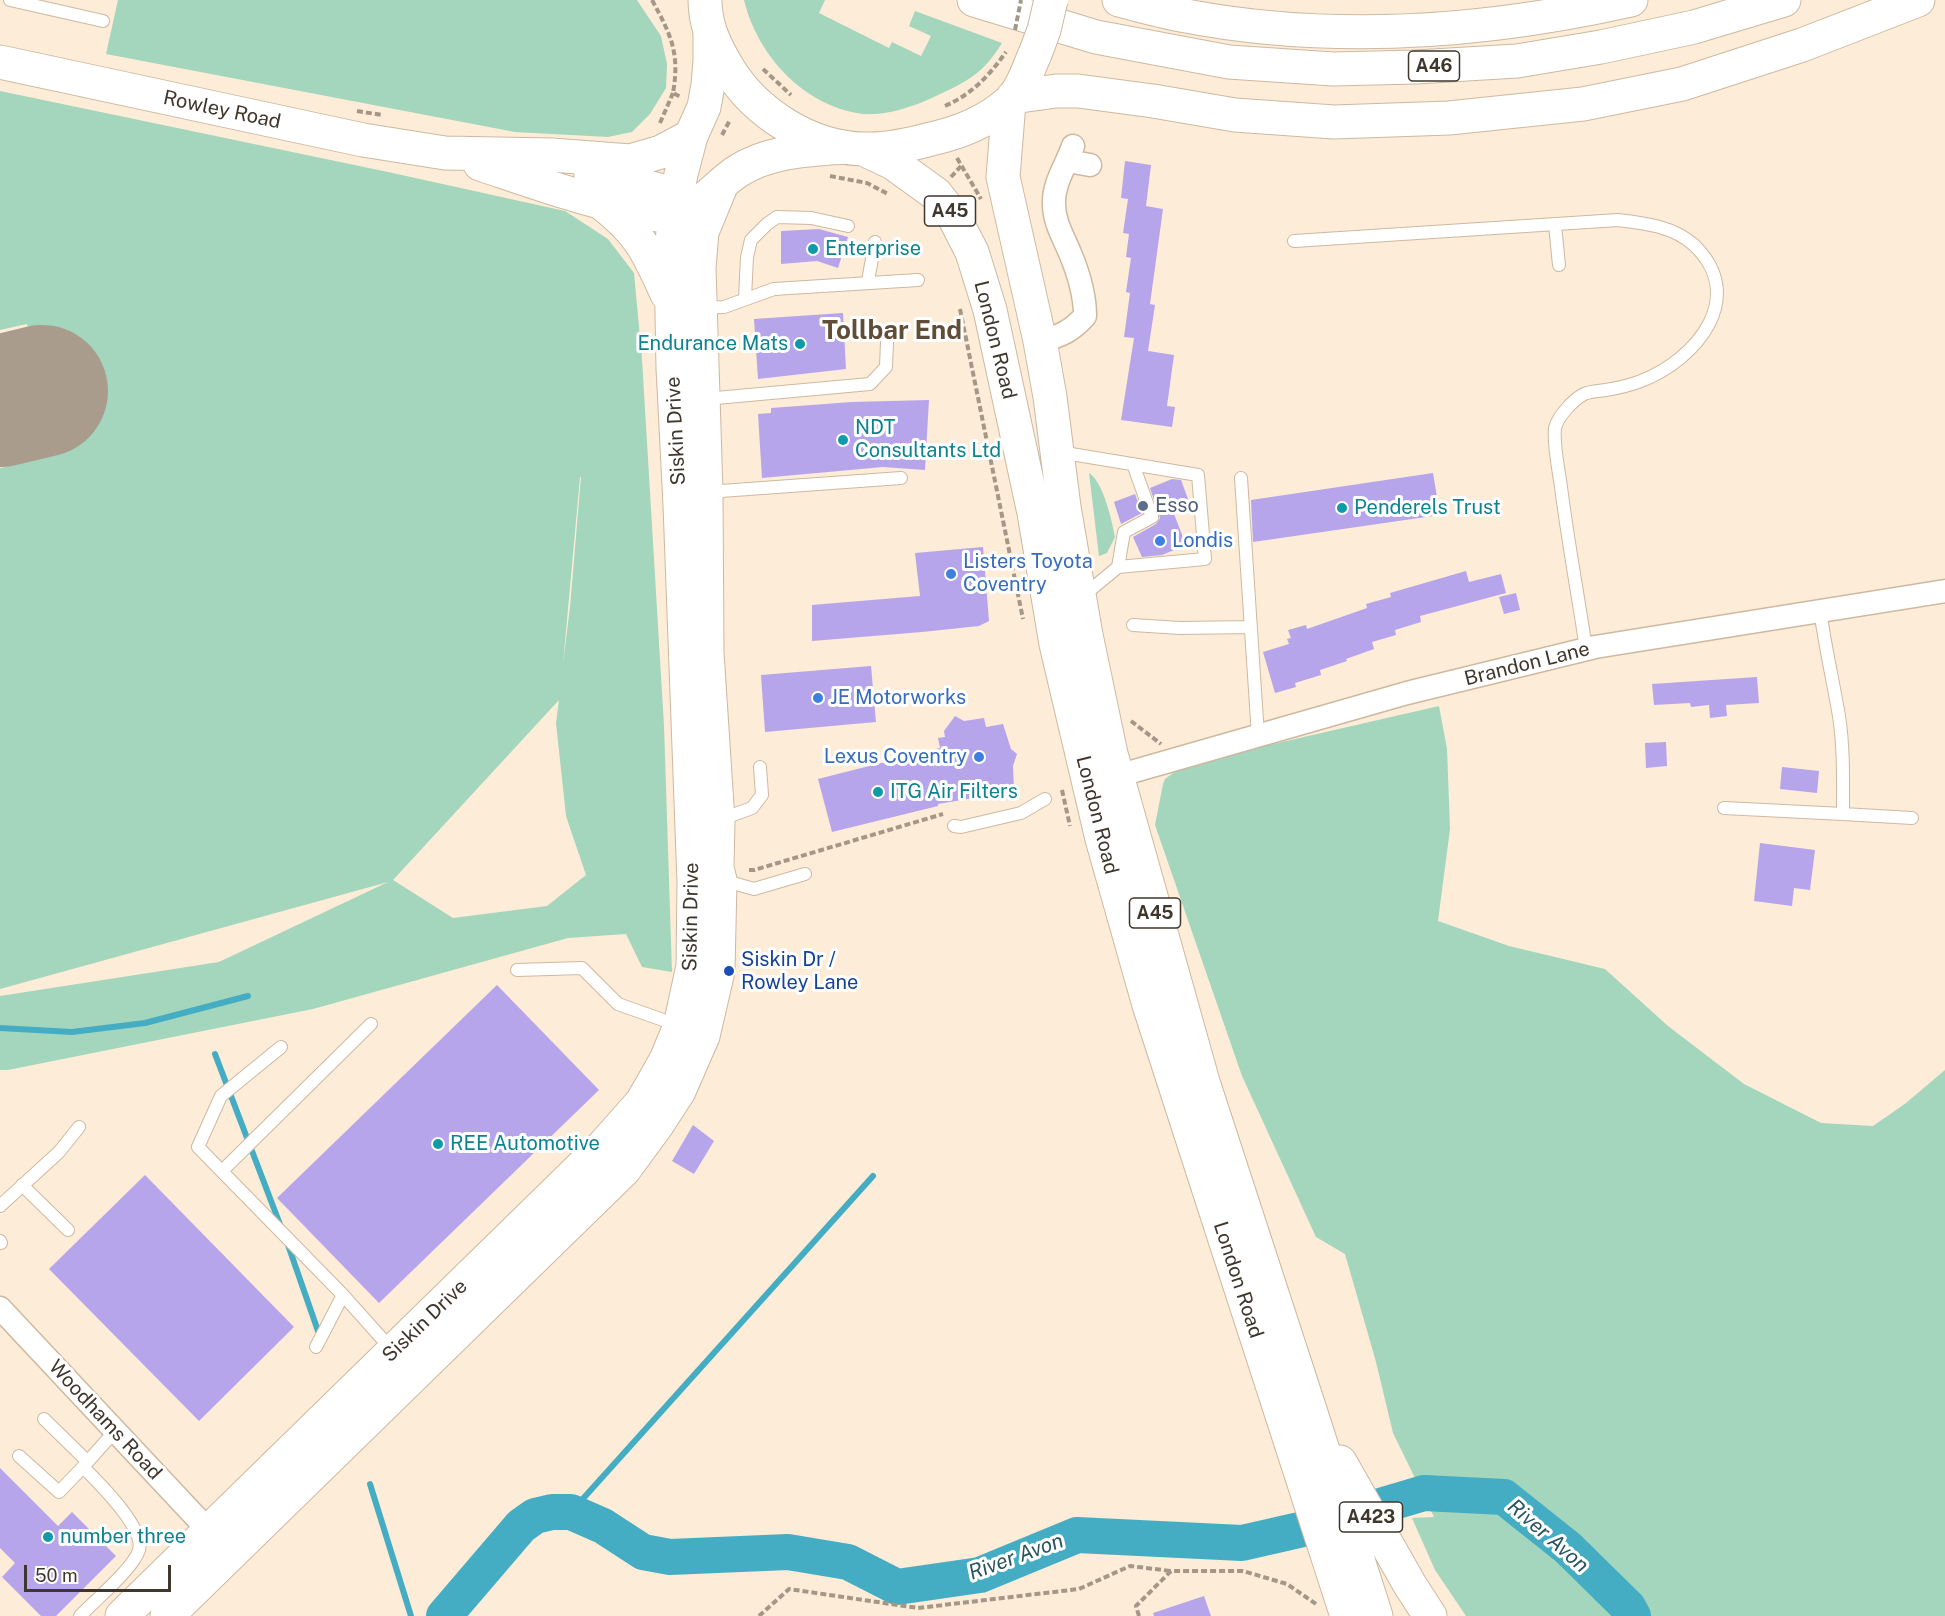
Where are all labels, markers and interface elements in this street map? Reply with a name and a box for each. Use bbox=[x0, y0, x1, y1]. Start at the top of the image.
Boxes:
road number: A46 bbox=[1408, 51, 1460, 81]
street label: Rowley Road bbox=[161, 86, 283, 134]
road number: A45 bbox=[924, 196, 976, 226]
place label: Enterprise bbox=[825, 237, 921, 261]
marker: Enterprise bbox=[806, 242, 820, 256]
street label: London Road bbox=[969, 278, 1021, 402]
district label: Tollbar End bbox=[822, 315, 962, 347]
place label: Endurance Mats bbox=[637, 332, 788, 356]
marker: Endurance Mats bbox=[793, 337, 807, 351]
street label: Siskin Drive bbox=[661, 376, 691, 486]
place label: NDT Consultants Ltd bbox=[855, 416, 1001, 463]
marker: NDT Consultants Ltd bbox=[836, 433, 850, 447]
place label: Esso bbox=[1155, 494, 1199, 518]
place label: Penderels Trust bbox=[1354, 496, 1501, 520]
marker: Esso bbox=[1136, 499, 1150, 513]
marker: Penderels Trust bbox=[1335, 501, 1349, 515]
place label: Londis bbox=[1172, 529, 1233, 553]
marker: Londis bbox=[1153, 534, 1167, 548]
place label: Listers Toyota Coventry bbox=[963, 550, 1093, 597]
marker: Listers Toyota Coventry bbox=[944, 567, 958, 581]
street label: Brandon Lane bbox=[1462, 637, 1592, 691]
place label: JE Motorworks bbox=[830, 686, 966, 710]
marker: JE Motorworks bbox=[811, 691, 825, 705]
place label: Lexus Coventry bbox=[824, 745, 967, 769]
marker: Lexus Coventry bbox=[972, 750, 986, 764]
street label: London Road bbox=[1071, 753, 1123, 877]
place label: ITG Air Filters bbox=[890, 780, 1018, 804]
marker: ITG Air Filters bbox=[871, 785, 885, 799]
street label: Siskin Drive bbox=[678, 862, 704, 972]
road number: A45 bbox=[1130, 898, 1180, 928]
place label: Siskin Dr / Rowley Lane bbox=[741, 948, 858, 995]
marker: Siskin Dr / Rowley Lane bbox=[722, 964, 736, 978]
place label: REE Automotive bbox=[450, 1132, 600, 1156]
marker: REE Automotive bbox=[431, 1137, 445, 1151]
street label: London Road bbox=[1208, 1219, 1268, 1341]
street label: Siskin Drive bbox=[377, 1274, 473, 1368]
street label: Woodhams Road bbox=[43, 1355, 167, 1485]
water label: River Avon bbox=[1502, 1494, 1594, 1578]
road number: A423 bbox=[1340, 1502, 1402, 1532]
place label: number three bbox=[60, 1525, 186, 1549]
water label: River Avon bbox=[965, 1528, 1067, 1586]
marker: number three bbox=[41, 1530, 55, 1544]
scale bar bbox=[27, 1553, 174, 1591]
text: 50 m bbox=[35, 1565, 78, 1586]

